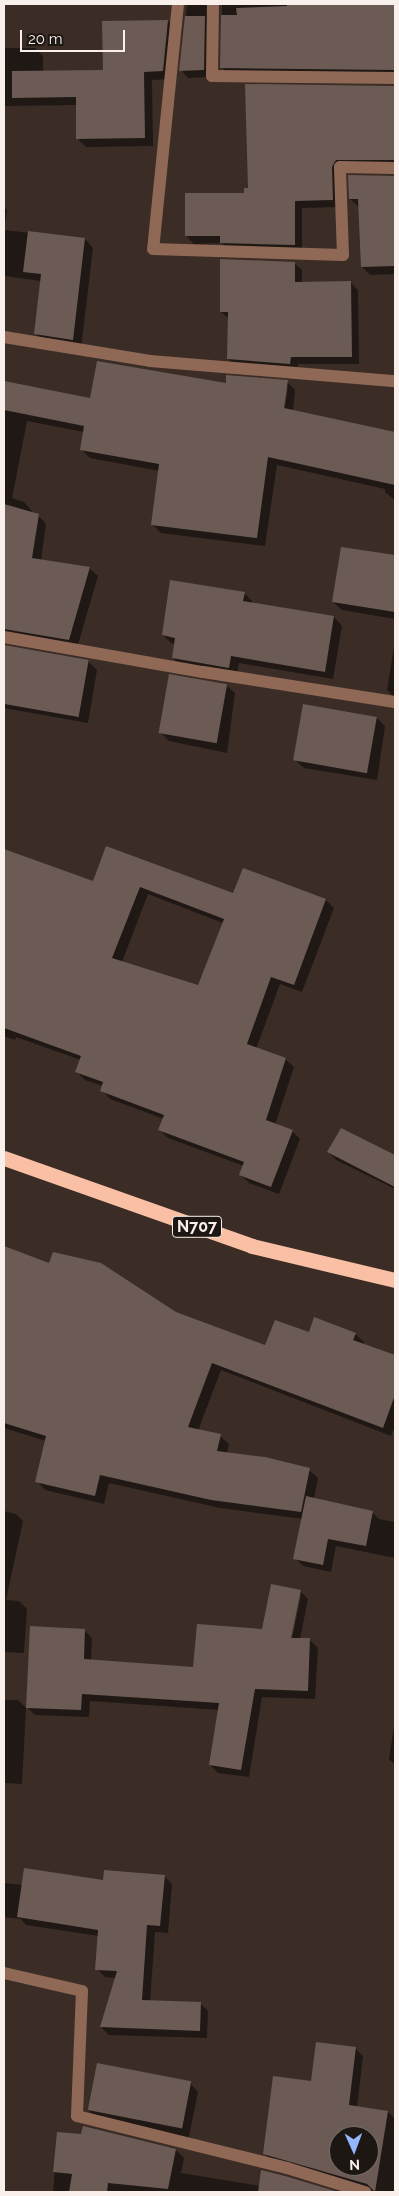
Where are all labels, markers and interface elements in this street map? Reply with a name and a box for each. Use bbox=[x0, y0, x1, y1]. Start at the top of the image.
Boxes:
scale bar bbox=[22, 20, 128, 52]
text: 20 m bbox=[28, 30, 63, 48]
road number: N707 bbox=[172, 1214, 222, 1240]
north arrow bbox=[329, 2126, 379, 2176]
text: N bbox=[349, 2157, 360, 2173]

